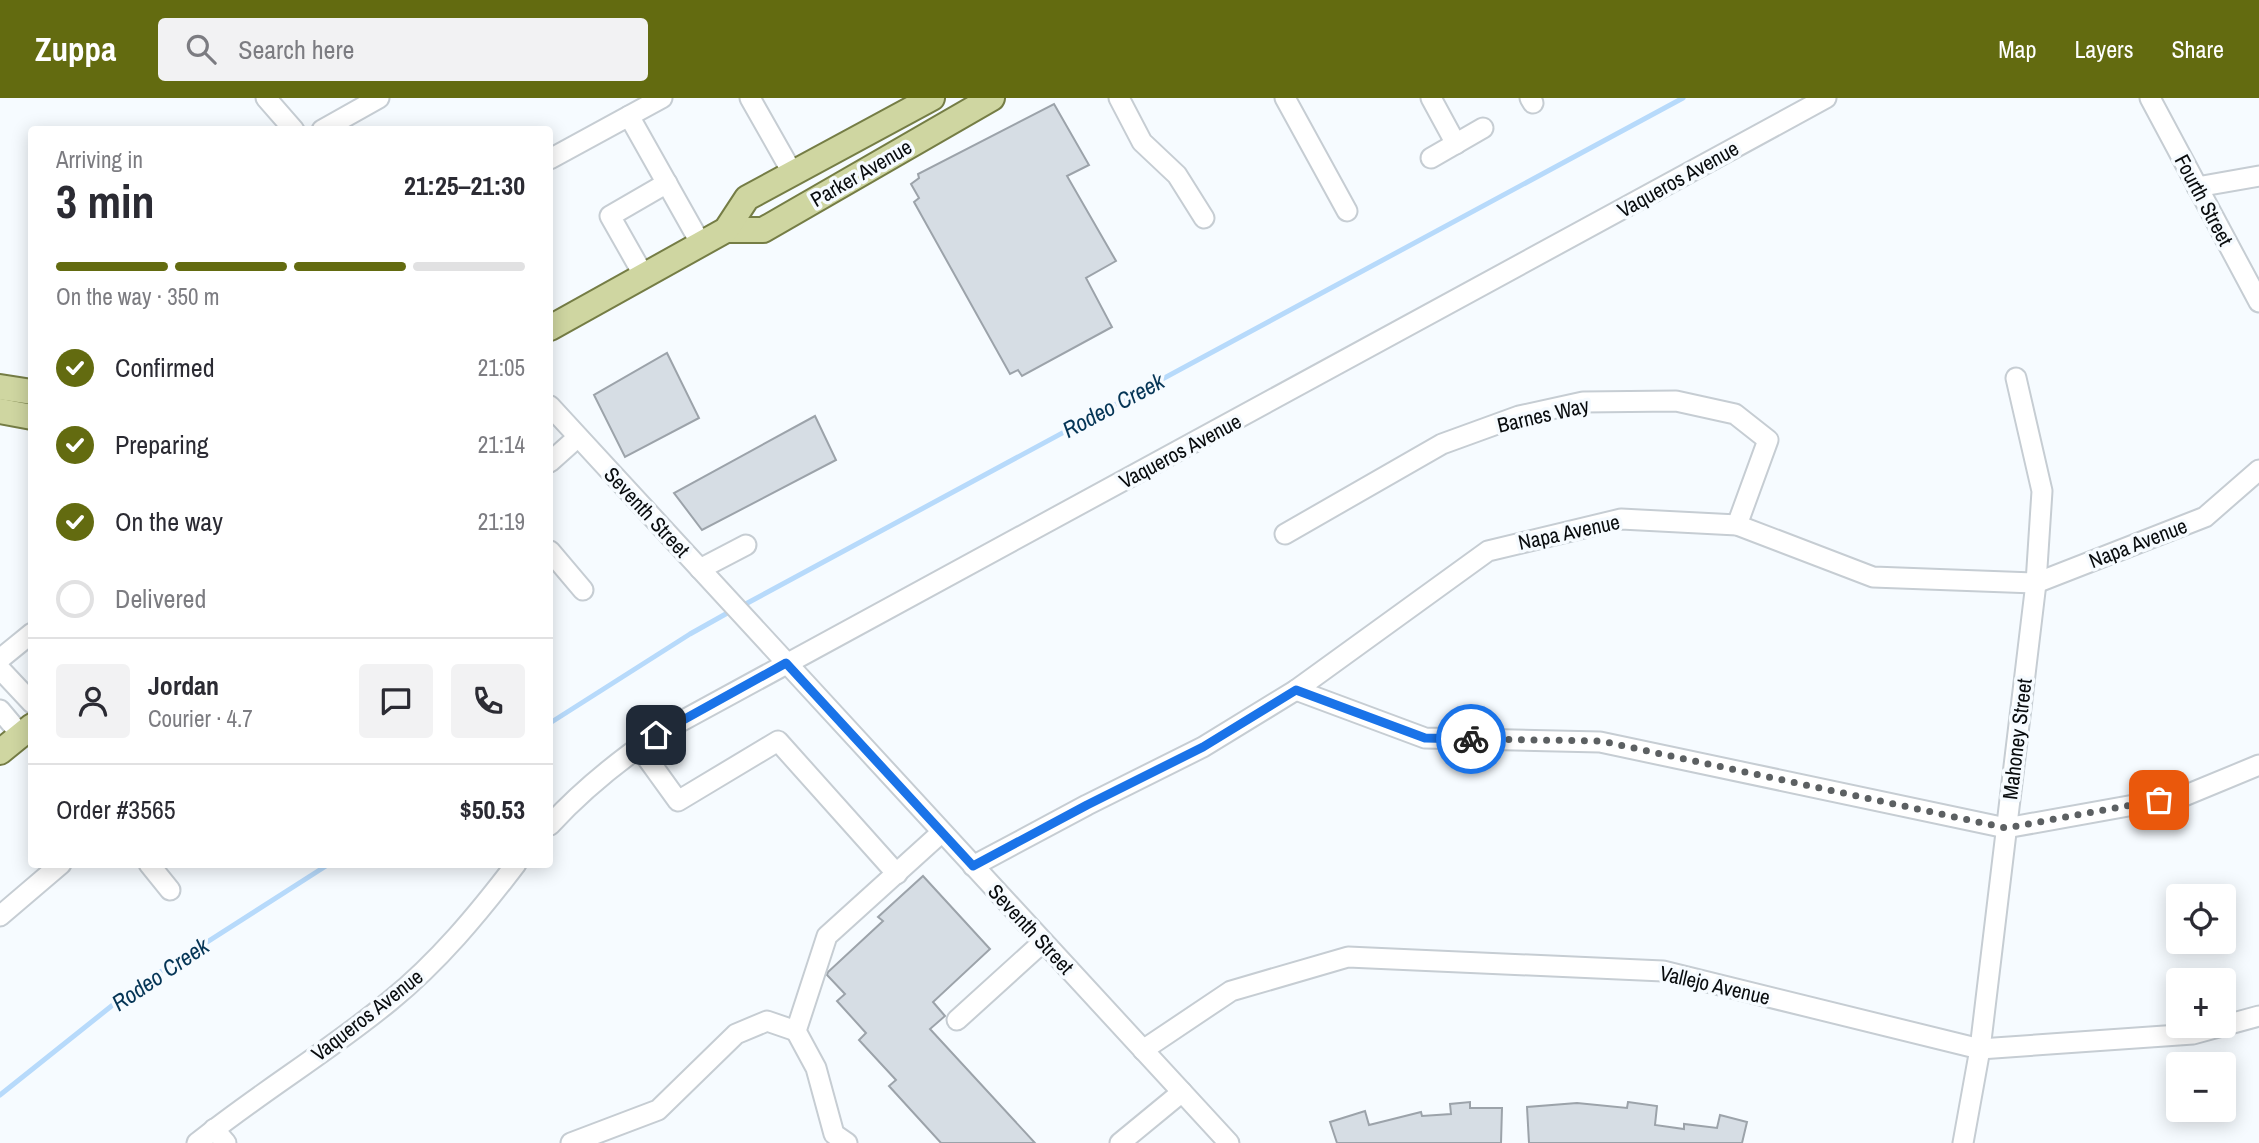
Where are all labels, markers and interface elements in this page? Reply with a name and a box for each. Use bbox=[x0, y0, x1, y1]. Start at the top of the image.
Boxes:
search box bbox=[158, 18, 648, 81]
text: Zuppa bbox=[35, 27, 116, 71]
icon: search bbox=[182, 30, 220, 68]
text: Search here bbox=[238, 32, 354, 67]
text: Map bbox=[1998, 33, 2036, 65]
text: Layers bbox=[2074, 33, 2133, 65]
text: Share bbox=[2171, 33, 2224, 65]
street label: Parker Avenue bbox=[805, 132, 917, 214]
street label: Vaqueros Avenue bbox=[1612, 134, 1744, 224]
text: Arriving in bbox=[56, 144, 143, 175]
street label: Fourth Street bbox=[2168, 149, 2240, 251]
text: 21:25–21:30 bbox=[404, 168, 525, 203]
text: 3 min bbox=[56, 170, 155, 232]
text: On the way · 350 m bbox=[56, 281, 220, 312]
icon: check bbox=[56, 349, 94, 387]
text: Confirmed bbox=[115, 350, 215, 385]
text: 21:05 bbox=[478, 352, 525, 383]
water label: Rodeo Creek bbox=[1057, 364, 1171, 445]
street label: Barnes Way bbox=[1494, 390, 1592, 440]
street label: Vaqueros Avenue bbox=[1114, 407, 1246, 495]
icon: check bbox=[56, 426, 94, 464]
text: Preparing bbox=[115, 427, 209, 462]
text: 21:14 bbox=[478, 429, 525, 460]
street label: Seventh Street bbox=[598, 460, 697, 564]
icon: check bbox=[56, 503, 94, 541]
text: On the way bbox=[115, 504, 223, 539]
text: 21:19 bbox=[478, 506, 525, 537]
street label: Napa Avenue bbox=[1516, 507, 1622, 557]
street label: Napa Avenue bbox=[2085, 511, 2191, 575]
text: Delivered bbox=[115, 581, 206, 616]
button: person bbox=[56, 664, 130, 738]
button: chat bbox=[359, 664, 433, 738]
button: phone bbox=[451, 664, 525, 738]
text: Jordan bbox=[148, 668, 219, 703]
street label: Mahoney Street bbox=[1995, 677, 2039, 801]
text: Courier · 4.7 bbox=[148, 703, 253, 734]
courier bbox=[1436, 704, 1506, 774]
pin bbox=[626, 705, 686, 765]
icon: home bbox=[637, 716, 675, 754]
icon: bike bbox=[1452, 720, 1490, 758]
pin bbox=[2129, 770, 2189, 830]
icon: bag bbox=[2140, 781, 2178, 819]
text: Order #3565 bbox=[56, 792, 176, 827]
text: $50.53 bbox=[460, 792, 525, 827]
street label: Seventh Street bbox=[982, 877, 1081, 981]
map controls bbox=[2166, 884, 2236, 1122]
button: locate bbox=[2166, 884, 2236, 954]
water label: Rodeo Creek bbox=[105, 929, 216, 1018]
street label: Vallejo Avenue bbox=[1657, 958, 1773, 1012]
street label: Vaqueros Avenue bbox=[305, 962, 429, 1068]
button: + bbox=[2166, 968, 2236, 1038]
button: − bbox=[2166, 1052, 2236, 1122]

